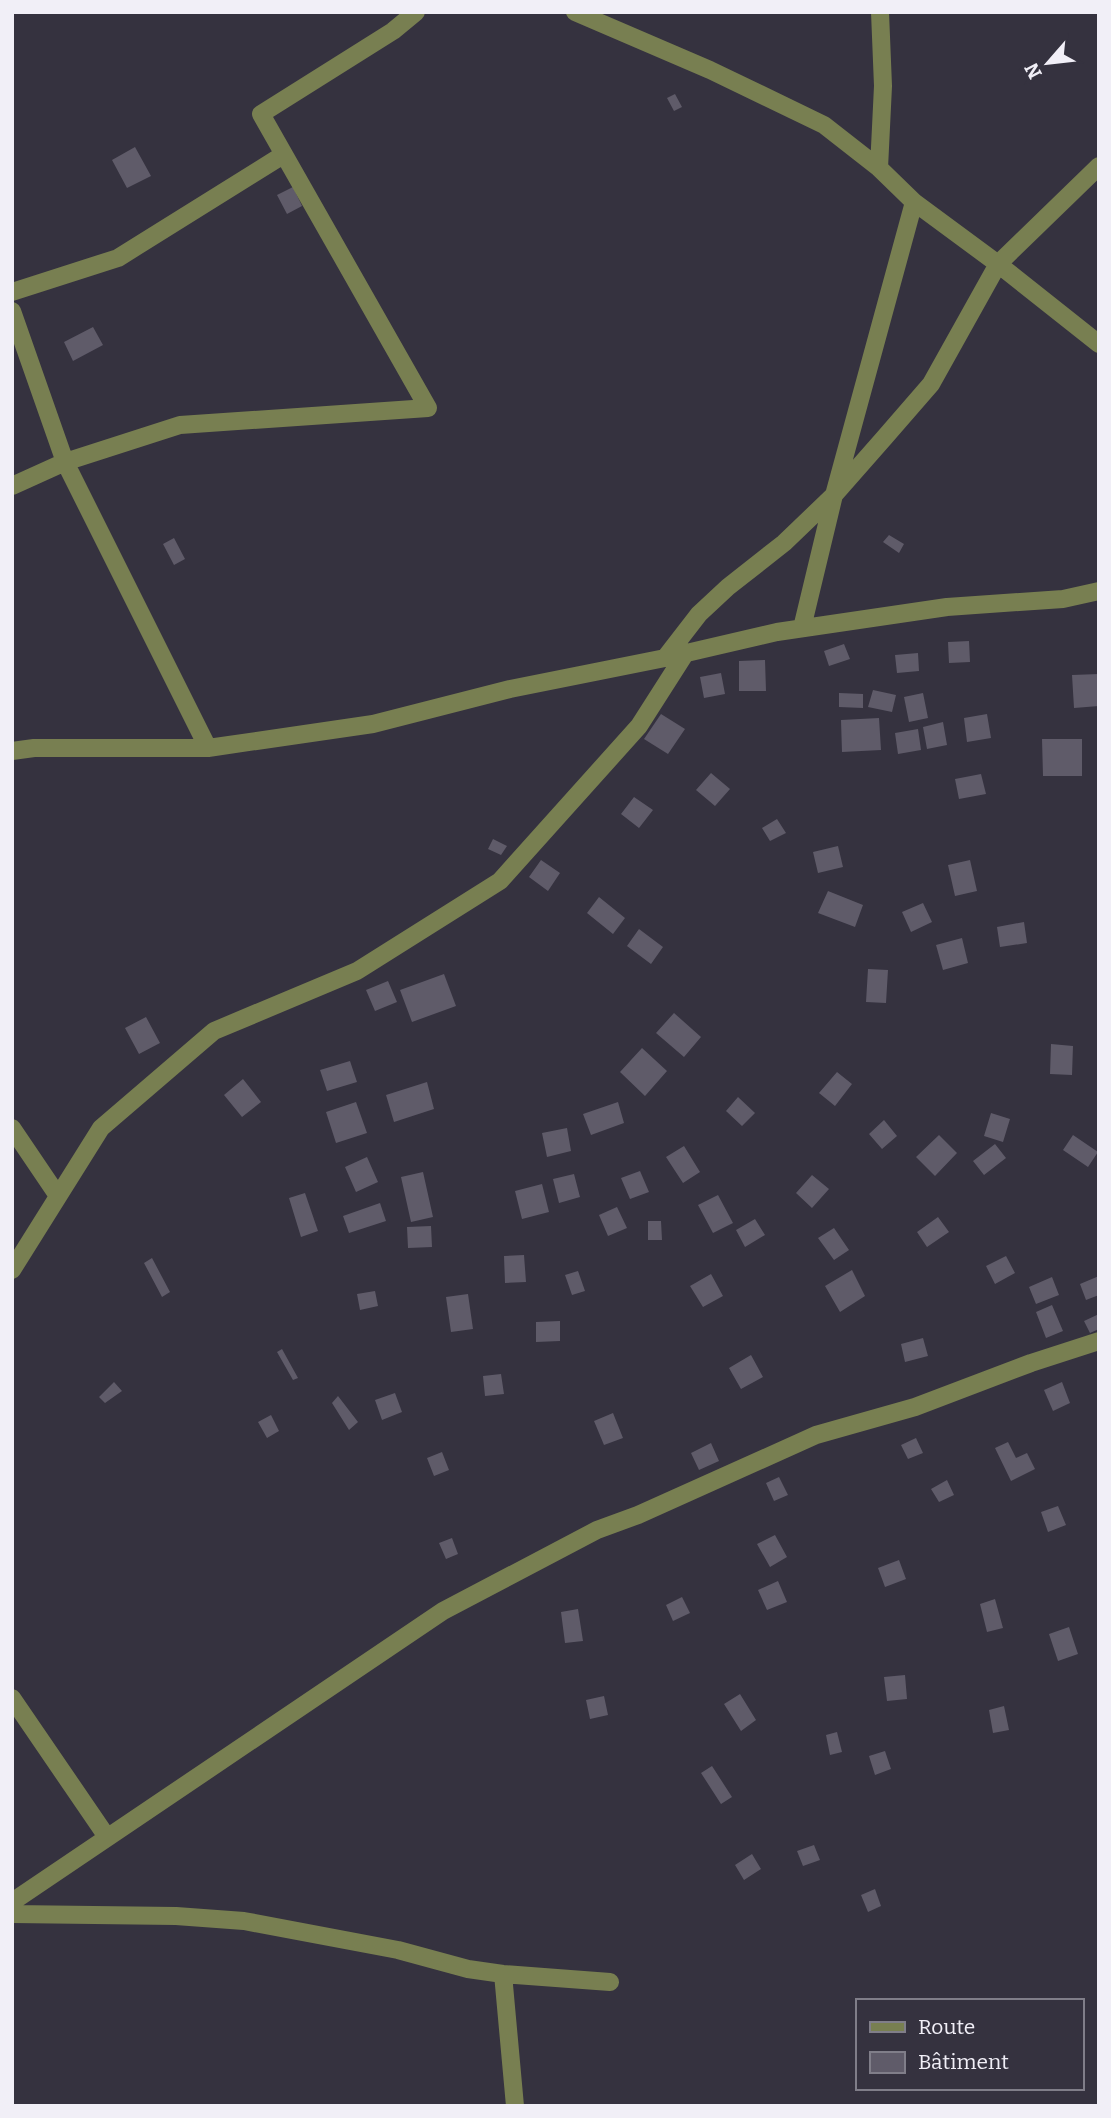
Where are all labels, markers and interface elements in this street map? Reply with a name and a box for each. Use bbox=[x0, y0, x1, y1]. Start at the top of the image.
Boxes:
north arrow bbox=[1013, 28, 1083, 98]
text: N bbox=[1020, 59, 1047, 83]
legend bbox=[856, 1999, 1083, 2090]
text: Route bbox=[918, 2014, 975, 2040]
text: Bâtiment bbox=[918, 2049, 1009, 2075]

